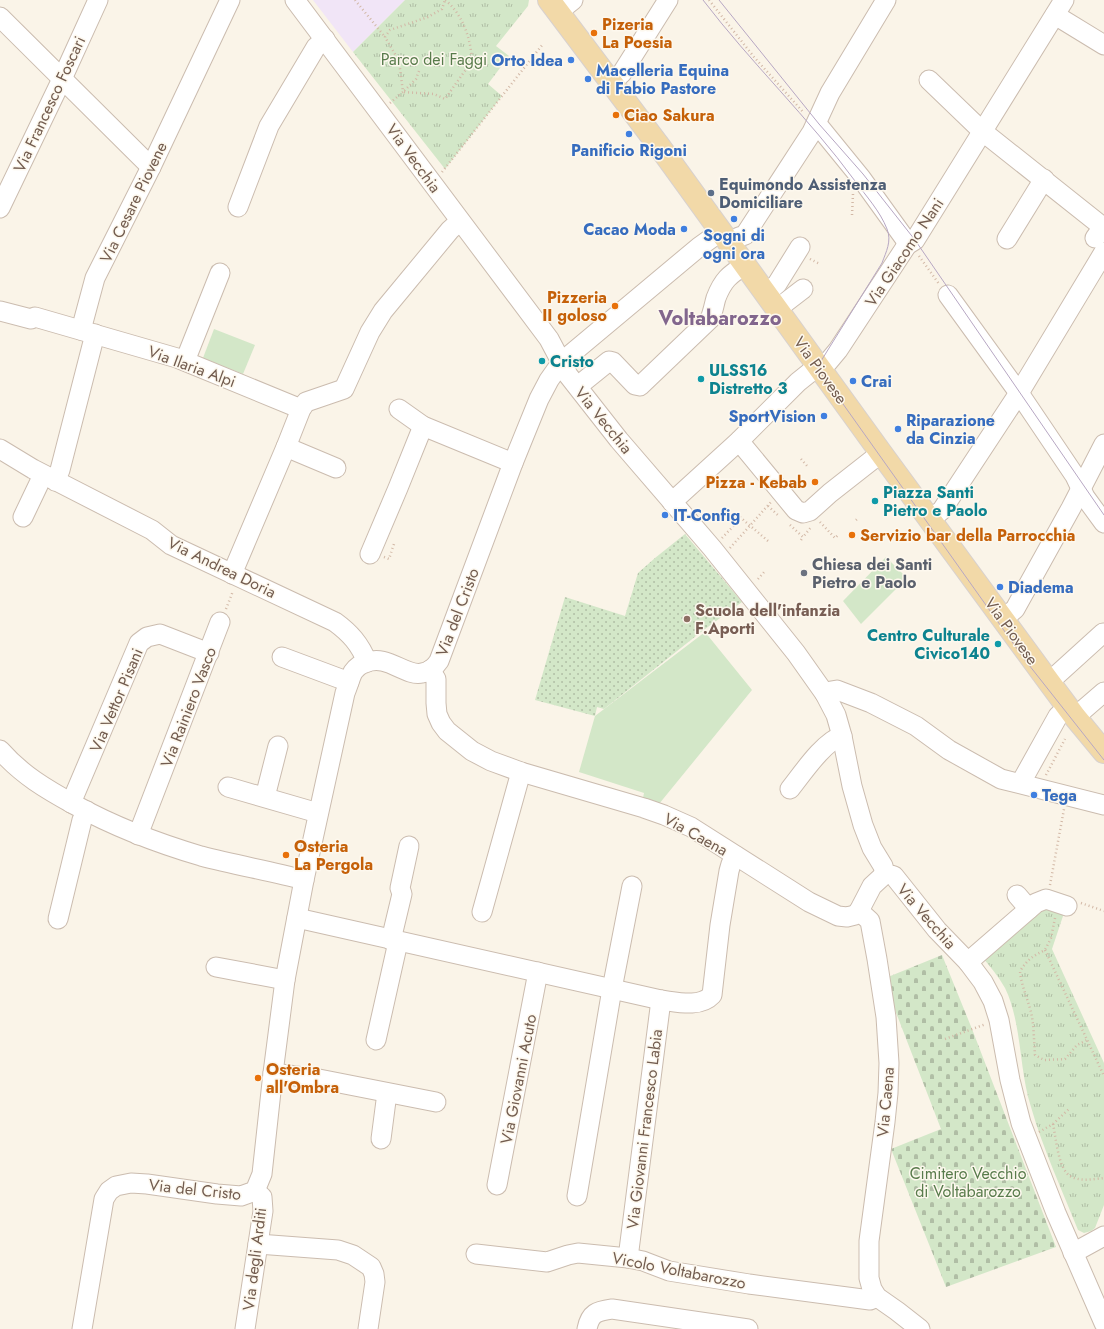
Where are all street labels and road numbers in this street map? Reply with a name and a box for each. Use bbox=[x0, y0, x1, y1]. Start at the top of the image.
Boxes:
street label: Via Francesco Foscari bbox=[8, 32, 91, 176]
street label: Via Vecchia bbox=[381, 119, 446, 198]
street label: Via Cesare Piovene bbox=[94, 138, 173, 267]
street label: Via Giacomo Nani bbox=[860, 193, 949, 311]
street label: Via Piovese bbox=[788, 332, 853, 409]
street label: Via Ilaria Alpi bbox=[145, 340, 239, 393]
street label: Via Vecchia bbox=[569, 382, 638, 459]
street label: Via Andrea Doria bbox=[164, 531, 280, 604]
street label: Via del Cristo bbox=[430, 565, 485, 660]
street label: Via Piovese bbox=[979, 593, 1044, 670]
street label: Via Rainiero Vasco bbox=[155, 643, 222, 771]
street label: Via Vettor Pisani bbox=[84, 645, 149, 756]
street label: Via Caena bbox=[659, 807, 732, 862]
street label: Via Vecchia bbox=[892, 878, 962, 954]
street label: Via Giovanni Acuto bbox=[495, 1012, 542, 1146]
street label: Via Giovanni Francesco Labia bbox=[621, 1028, 668, 1230]
street label: Via Caena bbox=[871, 1066, 900, 1138]
street label: Via del Cristo bbox=[148, 1173, 242, 1206]
street label: Via degli Arditi bbox=[237, 1206, 272, 1312]
street label: Vicolo Voltabarozzo bbox=[610, 1246, 748, 1295]

